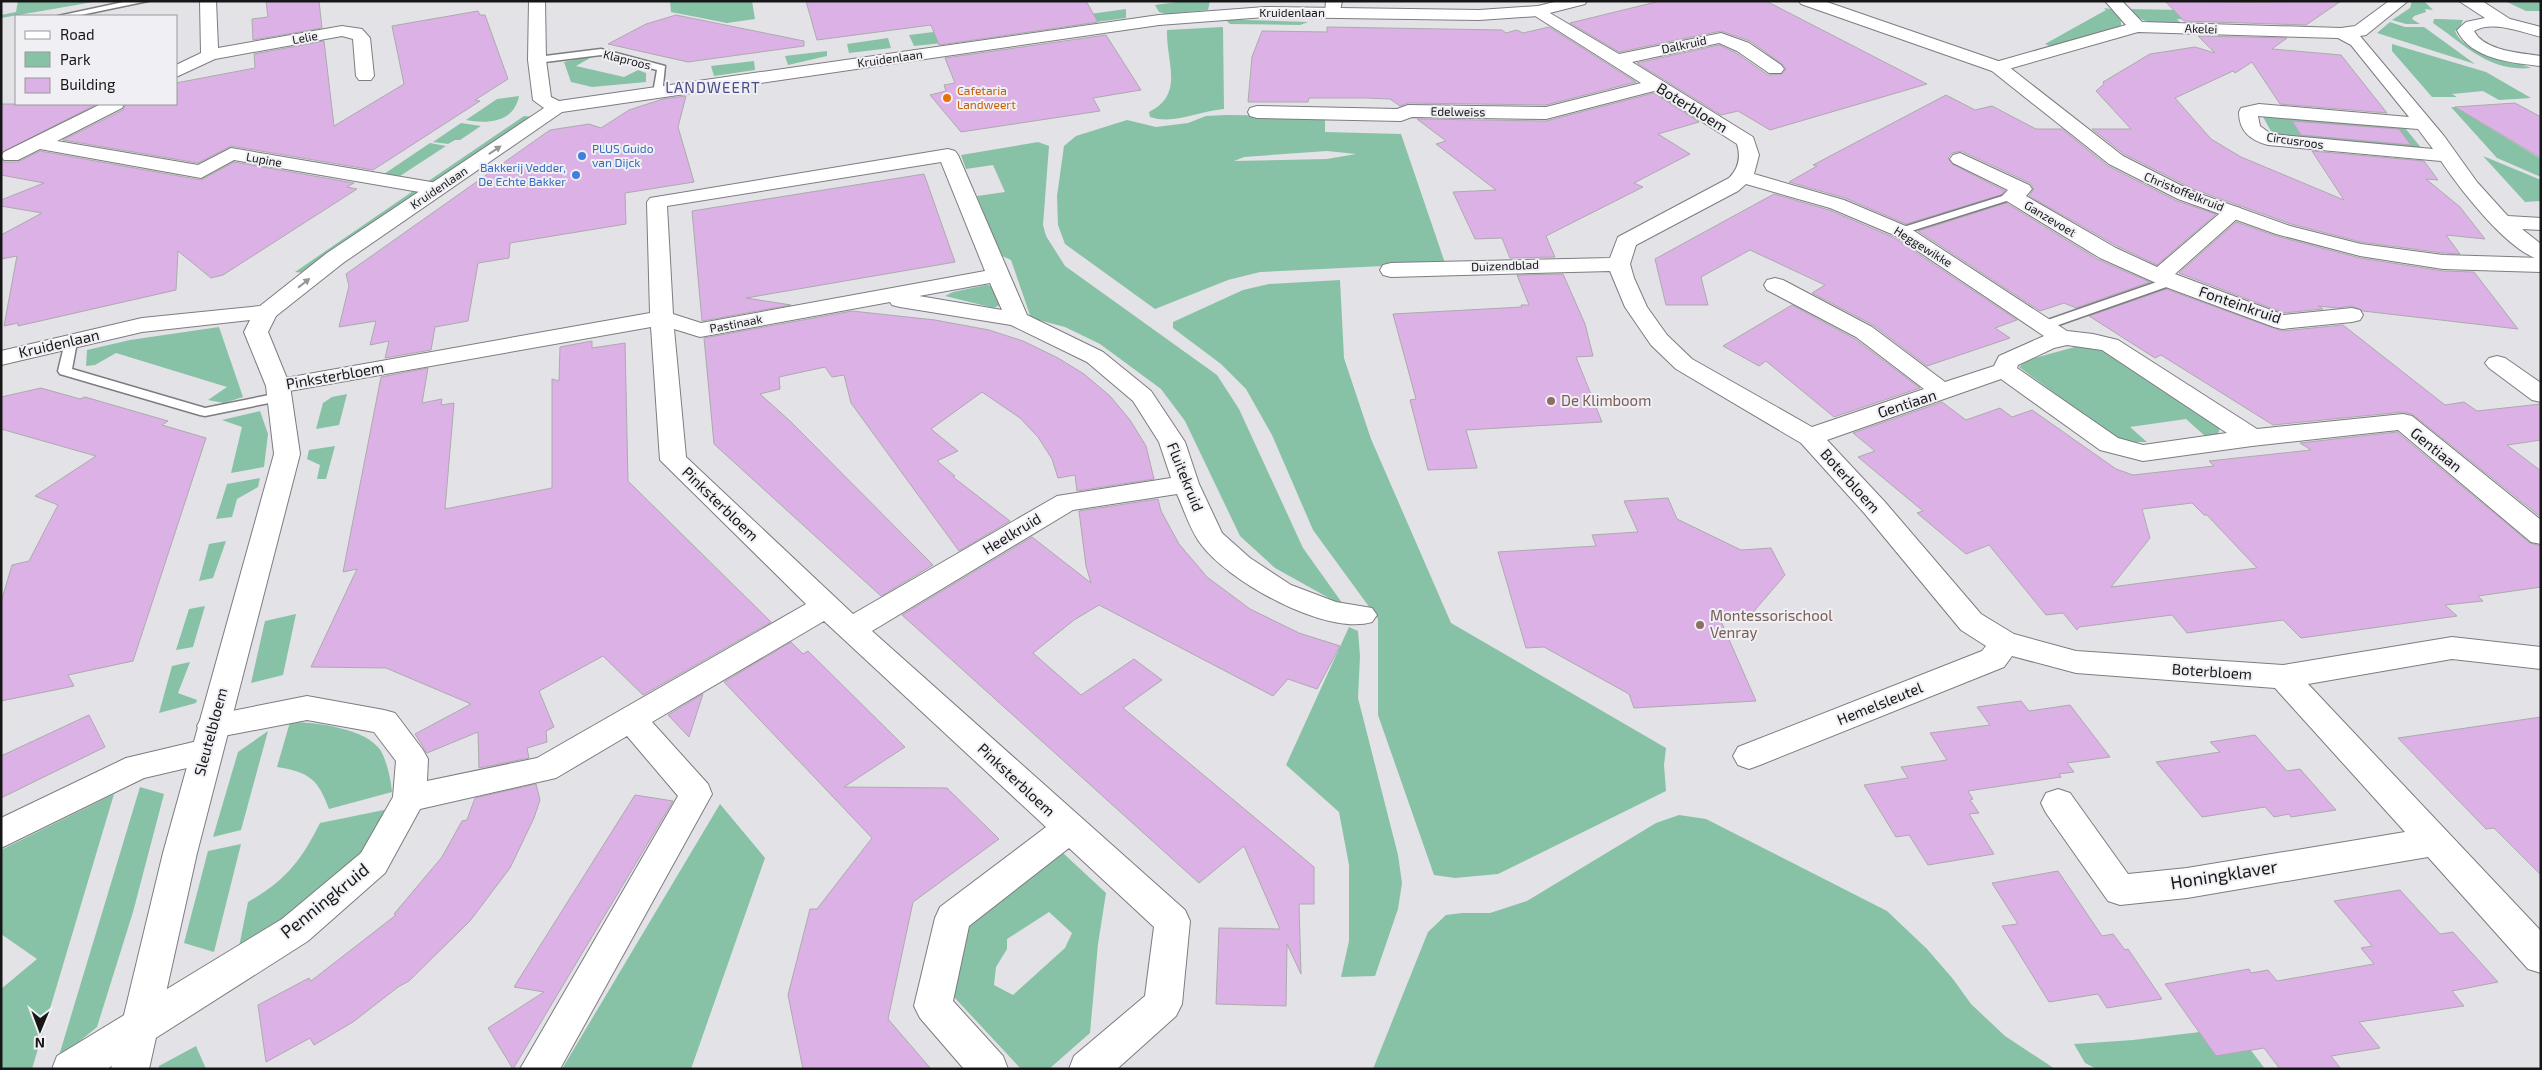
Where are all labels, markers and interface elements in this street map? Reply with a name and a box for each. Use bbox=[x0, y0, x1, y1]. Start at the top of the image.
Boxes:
street label: Kruidenlaan bbox=[1259, 5, 1325, 19]
legend bbox=[15, 15, 178, 105]
street label: Akelei bbox=[2184, 20, 2218, 36]
text: Road bbox=[60, 25, 95, 43]
street label: Lelie bbox=[291, 28, 319, 46]
street label: Dalkruid bbox=[1660, 32, 1708, 56]
street label: Klaproos bbox=[602, 46, 653, 72]
street label: Kruidenlaan bbox=[856, 47, 923, 70]
text: Park bbox=[60, 50, 91, 68]
text: Building bbox=[60, 75, 116, 93]
district label: LANDWEERT bbox=[665, 78, 761, 96]
street label: Boterbloem bbox=[1654, 78, 1731, 136]
place label: Cafetaria Landweert bbox=[957, 83, 1016, 111]
marker: Cafetaria Landweert bbox=[941, 92, 953, 104]
street label: Edelweiss bbox=[1430, 104, 1486, 118]
street label: Circusroos bbox=[2266, 129, 2325, 151]
place label: PLUS Guido van Dijck bbox=[592, 141, 654, 170]
one-way arrow bbox=[488, 145, 502, 155]
street label: Lupine bbox=[245, 149, 283, 169]
marker: PLUS Guido van Dijck bbox=[576, 150, 588, 162]
place label: Bakkerij Vedder, De Echte Bakker bbox=[478, 160, 566, 188]
street label: Kruidenlaan bbox=[407, 163, 470, 211]
marker: Bakkerij Vedder, De Echte Bakker bbox=[570, 169, 582, 181]
street label: Christoffelkruid bbox=[2142, 169, 2226, 214]
street label: Ganzevoet bbox=[2022, 197, 2079, 239]
street label: Heggewikke bbox=[1892, 223, 1955, 269]
street label: Duizendblad bbox=[1471, 257, 1539, 273]
one-way arrow bbox=[297, 277, 310, 288]
street label: Fonteinkruid bbox=[2197, 282, 2284, 327]
street label: Pastinaak bbox=[708, 311, 763, 335]
street label: Kruidenlaan bbox=[17, 325, 101, 361]
street label: Pinksterbloem bbox=[284, 358, 385, 392]
street label: Gentiaan bbox=[1875, 385, 1938, 421]
place label: De Klimboom bbox=[1561, 391, 1651, 409]
marker: De Klimboom bbox=[1545, 395, 1557, 407]
street label: Gentiaan bbox=[2407, 423, 2466, 475]
street label: Fluitekruid bbox=[1164, 439, 1208, 514]
street label: Boterbloem bbox=[1817, 444, 1884, 516]
street label: Pinksterbloem bbox=[679, 462, 763, 544]
street label: Heelkruid bbox=[979, 509, 1044, 558]
place label: Montessorischool Venray bbox=[1710, 606, 1833, 641]
marker: Montessorischool Venray bbox=[1694, 619, 1706, 631]
street label: Boterbloem bbox=[2171, 659, 2253, 683]
street label: Hemelsleutel bbox=[1834, 678, 1926, 728]
street label: Sleutelbloem bbox=[190, 686, 230, 778]
street label: Pinksterbloem bbox=[974, 739, 1059, 820]
street label: Honingklaver bbox=[2169, 855, 2279, 893]
street label: Penningkruid bbox=[276, 858, 373, 943]
north arrow bbox=[15, 1005, 65, 1055]
text: N bbox=[35, 1035, 45, 1052]

